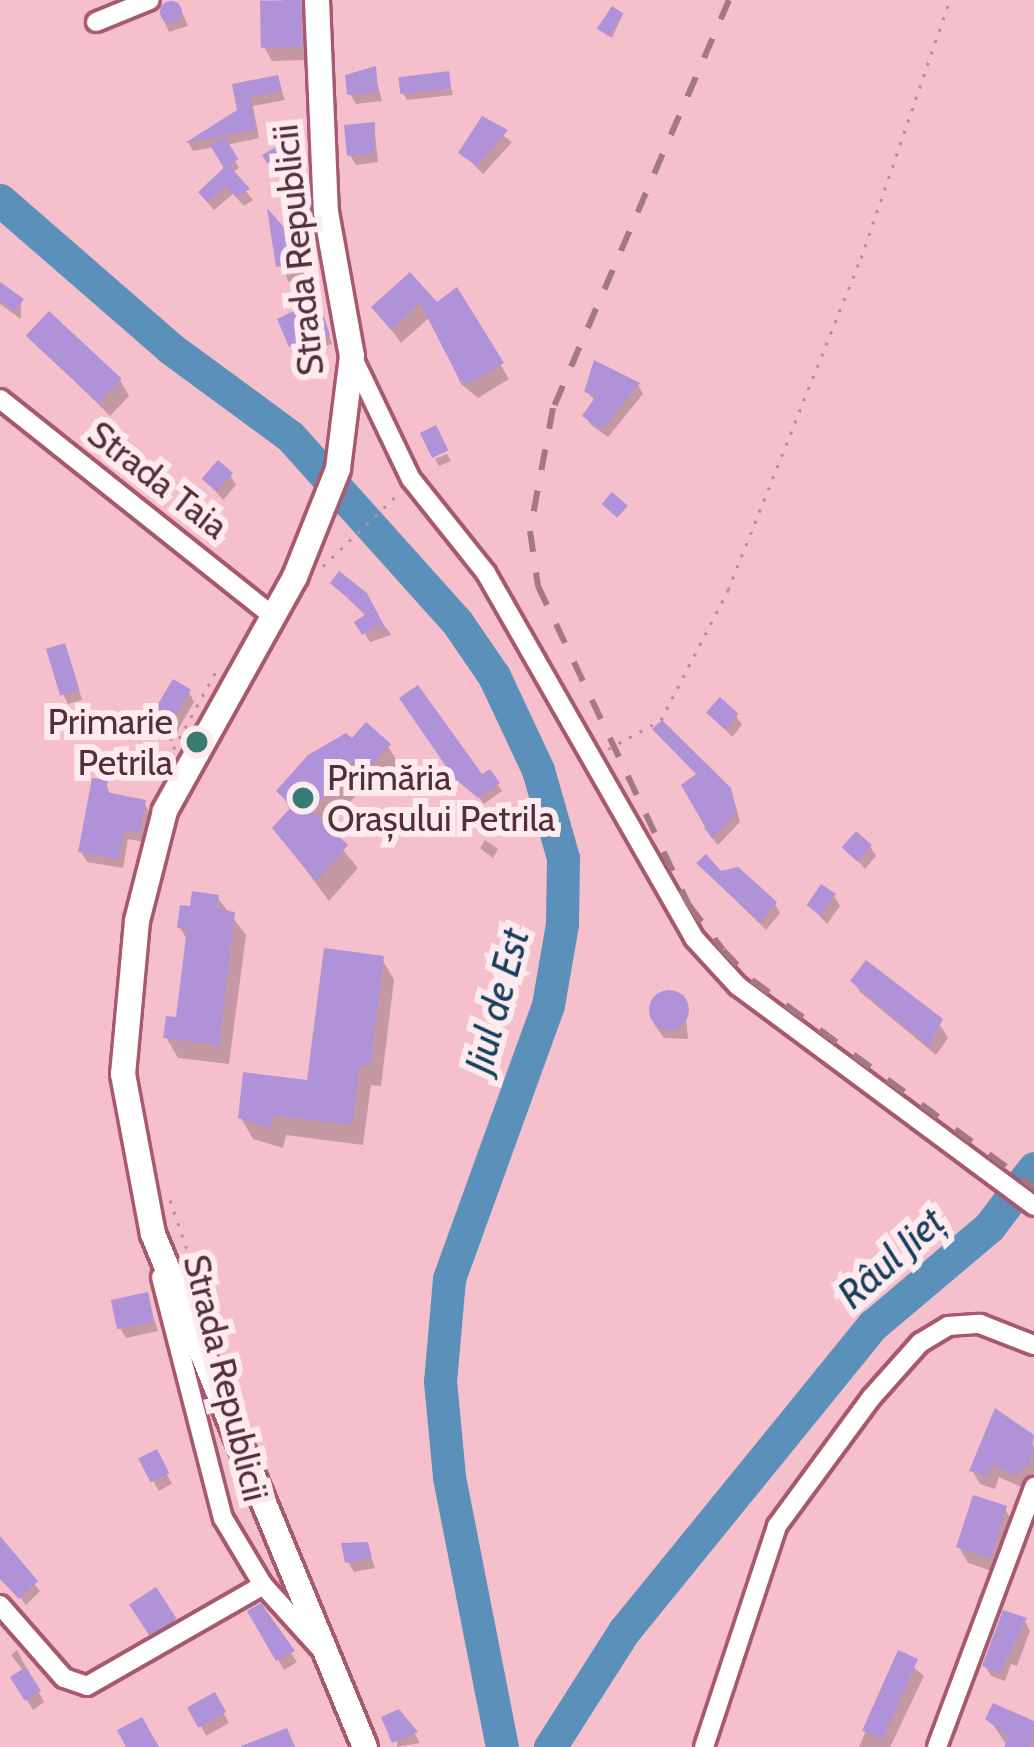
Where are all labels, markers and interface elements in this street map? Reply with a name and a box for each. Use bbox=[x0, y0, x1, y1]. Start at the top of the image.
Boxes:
street label: Strada Republicii bbox=[263, 122, 333, 378]
street label: Strada Taia bbox=[79, 412, 237, 548]
place label: Primarie Petrila bbox=[47, 699, 173, 784]
marker: Primarie Petrila bbox=[184, 729, 210, 755]
place label: Primăria Orașului Petrila bbox=[327, 755, 555, 840]
marker: Primăria Orașului Petrila bbox=[290, 785, 316, 811]
water label: Jiul de Est bbox=[455, 924, 539, 1078]
water label: Râul Jieț bbox=[828, 1198, 954, 1318]
street label: Strada Republicii bbox=[175, 1250, 277, 1506]

